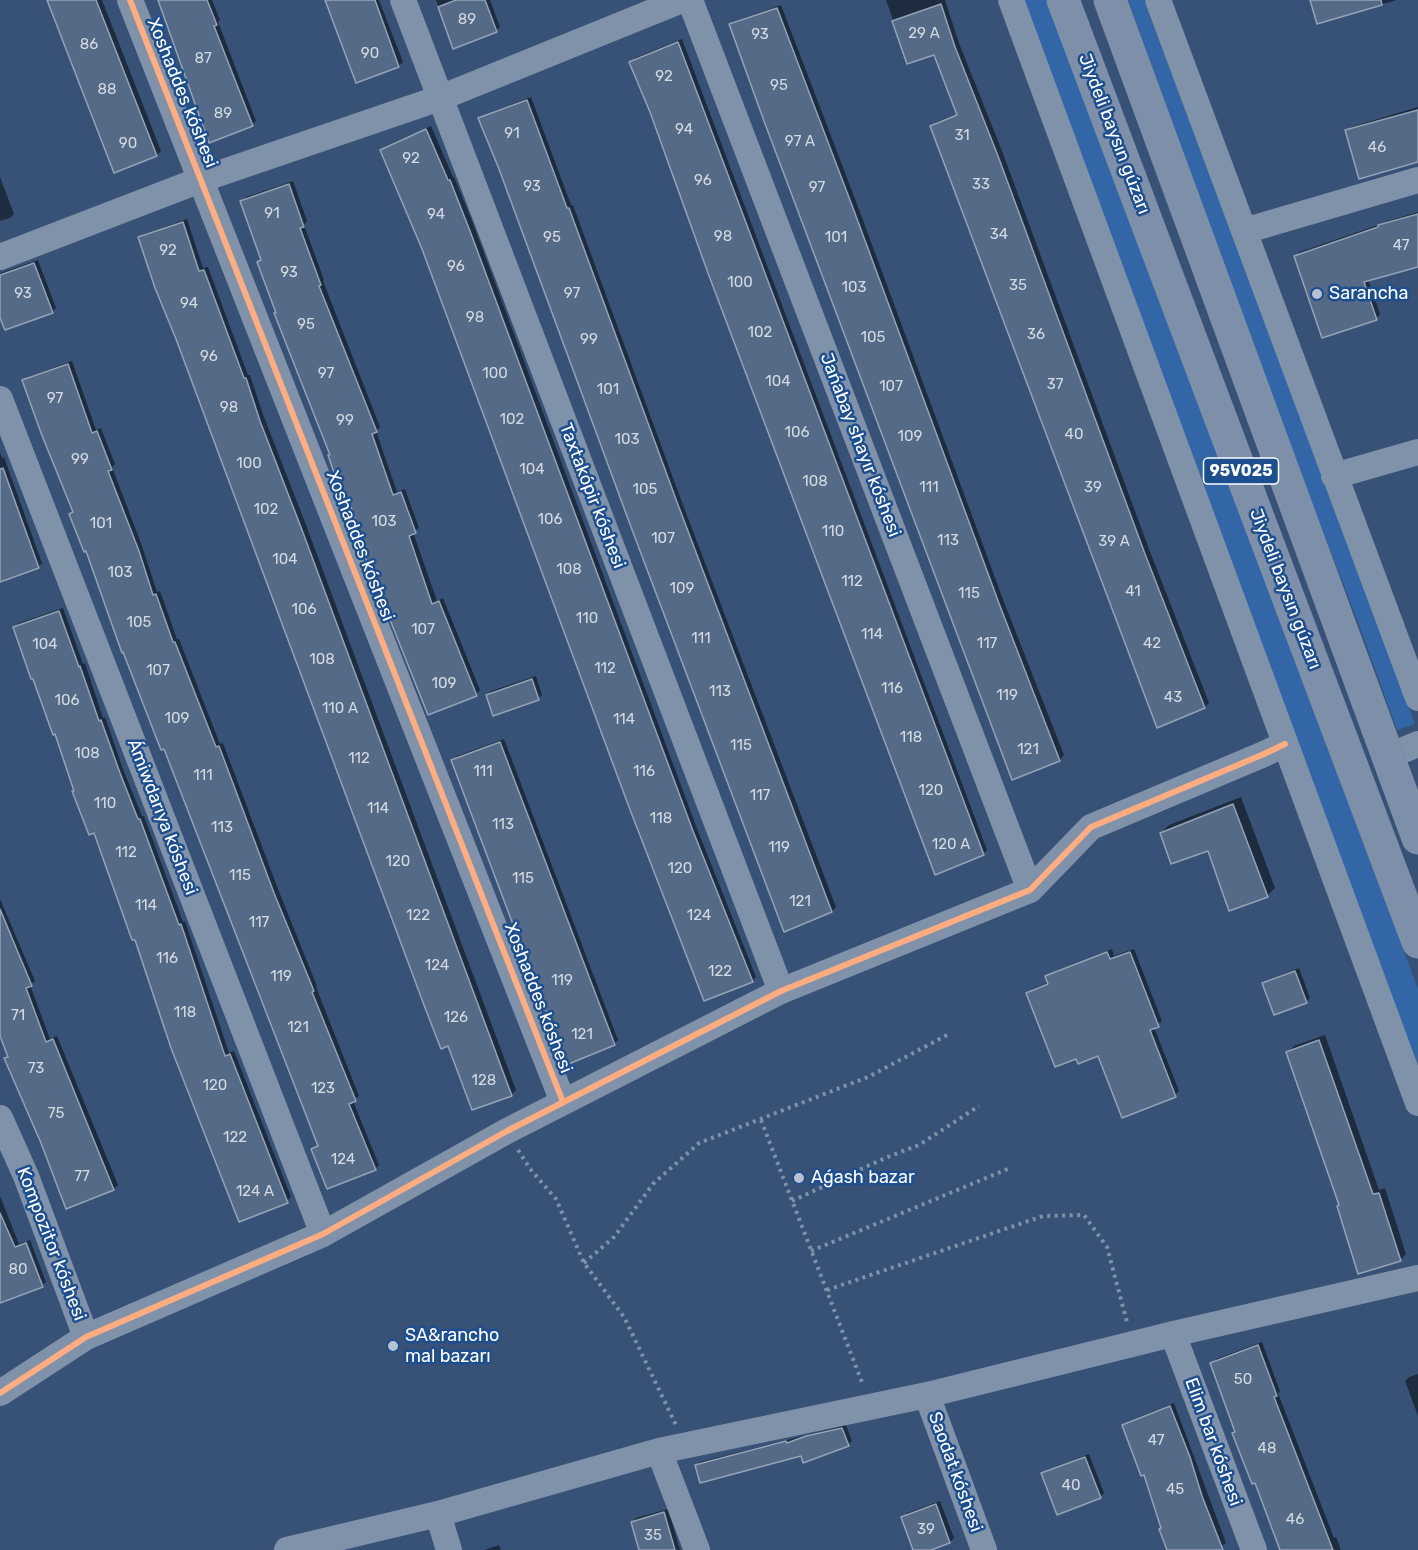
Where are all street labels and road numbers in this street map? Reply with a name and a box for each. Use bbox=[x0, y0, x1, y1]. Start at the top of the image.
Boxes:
street label: Xoshaddes kóshesi bbox=[142, 15, 222, 171]
street label: Jiydeli baysın gúzarı bbox=[1073, 51, 1155, 217]
street label: Jańabay shayır kóshesi bbox=[815, 350, 905, 540]
street label: Taxtakópir kóshesi bbox=[554, 420, 630, 572]
road number: 95V025 bbox=[1204, 458, 1278, 484]
street label: Xoshaddes kóshesi bbox=[321, 468, 399, 624]
street label: Jiydeli baysın gúzarı bbox=[1244, 506, 1326, 672]
street label: Ámiwdarıya kóshesi bbox=[122, 736, 202, 898]
street label: Xoshaddes kóshesi bbox=[499, 920, 577, 1076]
street label: Kompozitor kóshesi bbox=[12, 1164, 90, 1324]
street label: Elim bar kóshesi bbox=[1180, 1375, 1246, 1509]
street label: Saodat kóshesi bbox=[923, 1409, 987, 1535]

